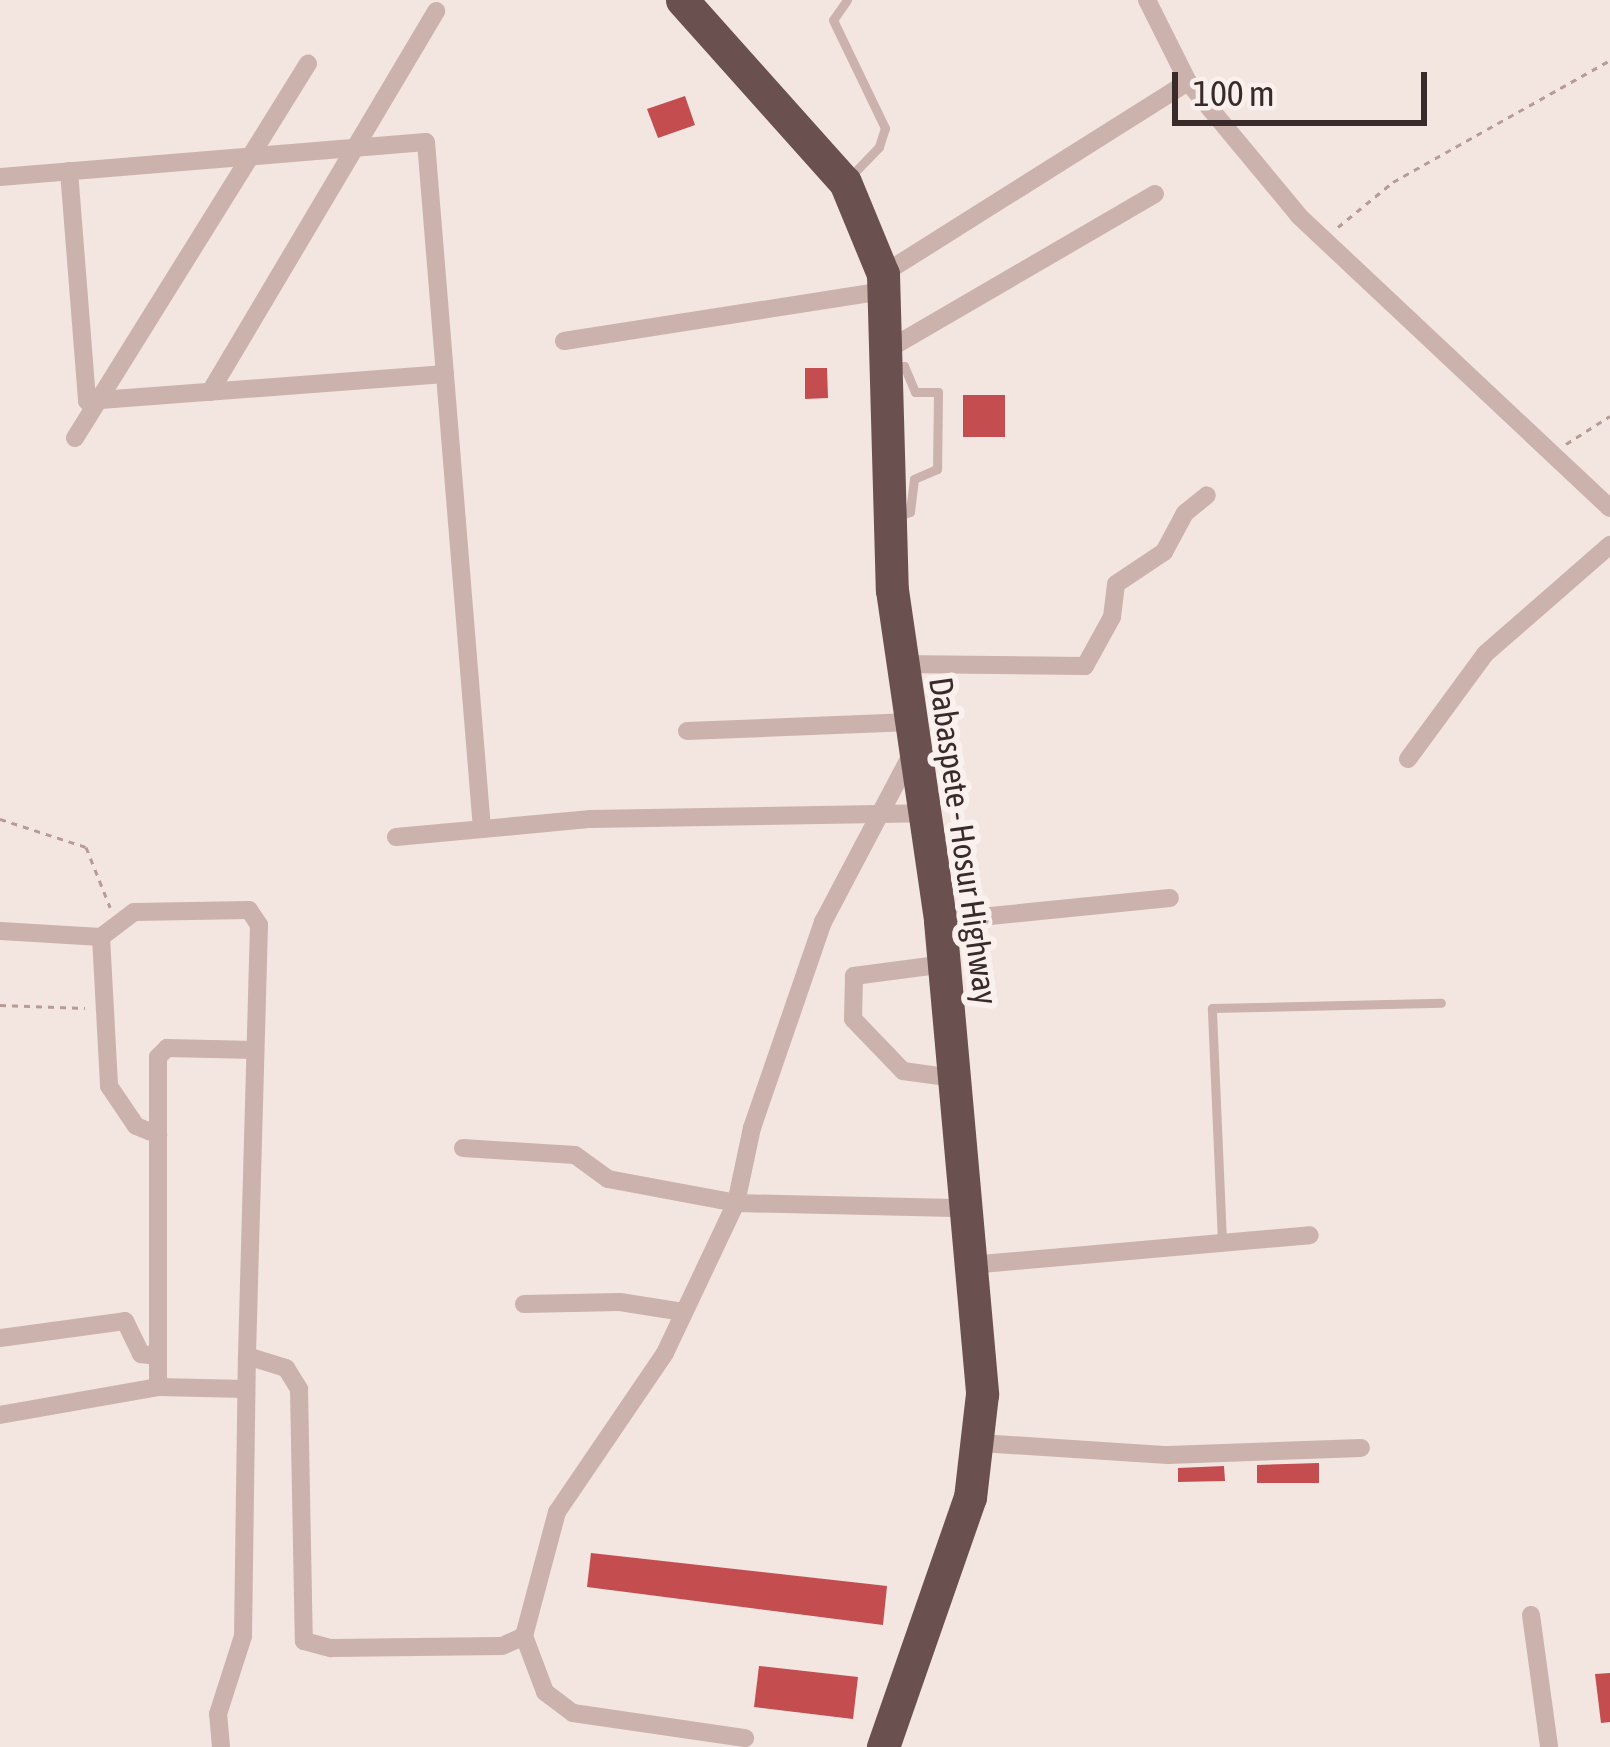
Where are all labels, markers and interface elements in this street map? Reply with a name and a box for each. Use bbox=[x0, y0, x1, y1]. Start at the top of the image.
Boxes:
scale bar bbox=[1178, 48, 1433, 122]
text: 100 m bbox=[1193, 72, 1275, 114]
street label: Dabaspete - Hosur Highway bbox=[920, 675, 1006, 1007]

